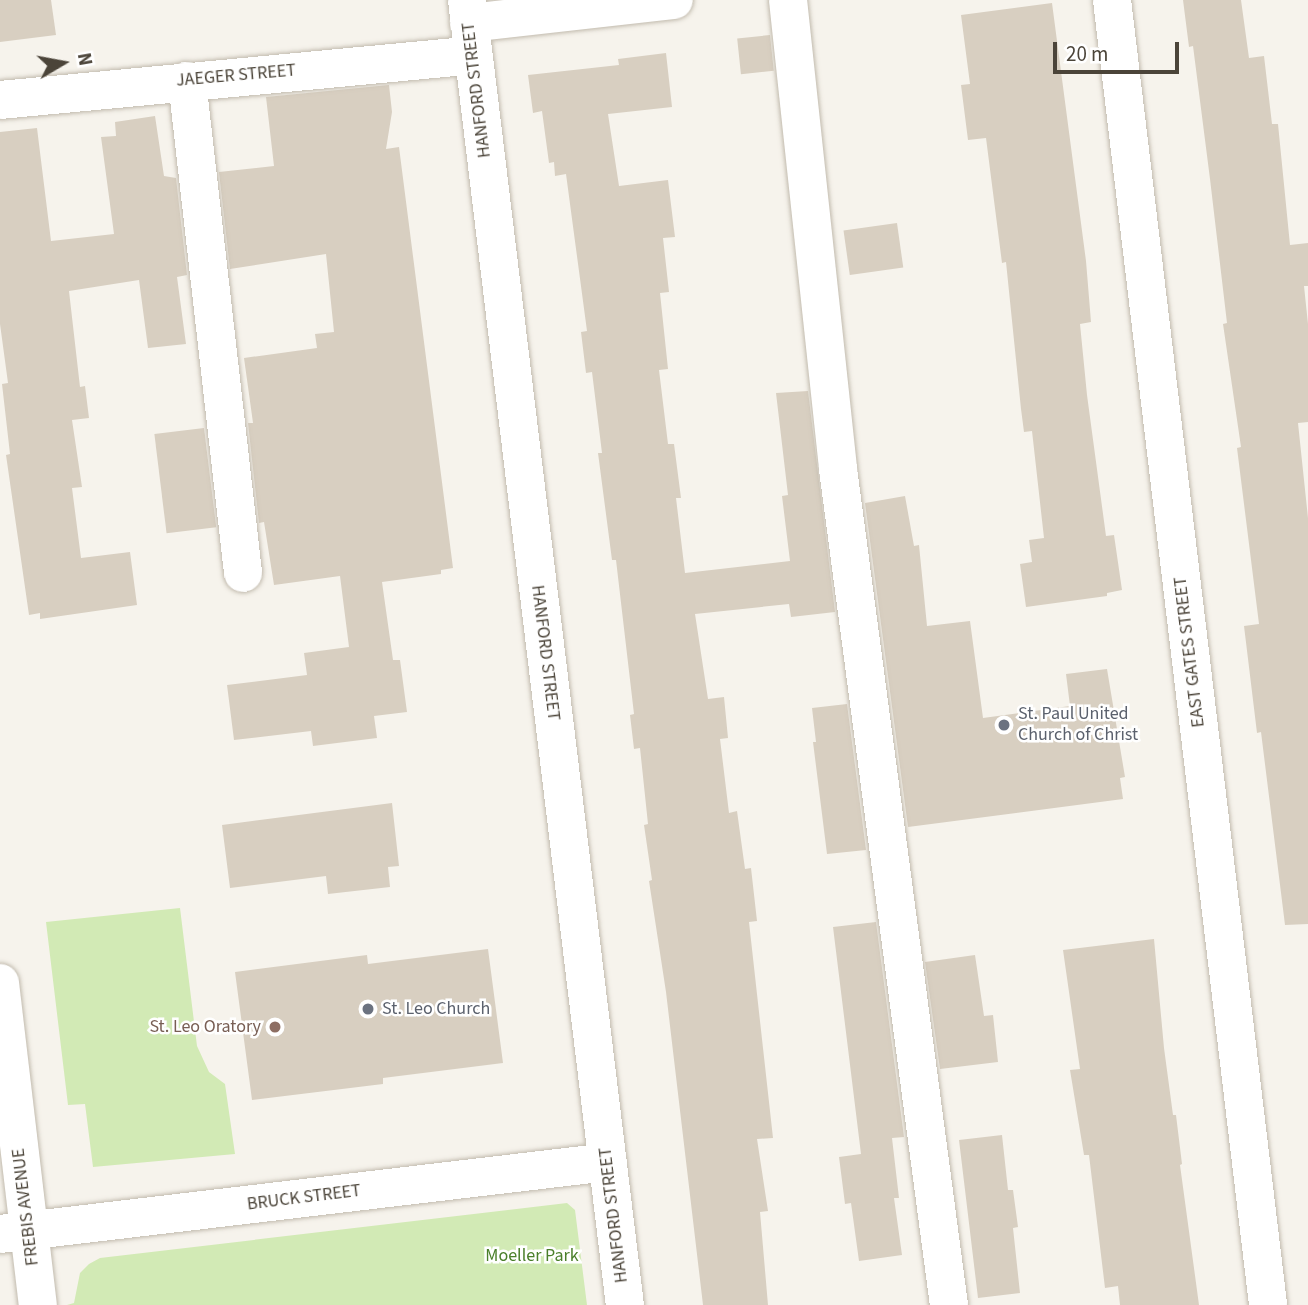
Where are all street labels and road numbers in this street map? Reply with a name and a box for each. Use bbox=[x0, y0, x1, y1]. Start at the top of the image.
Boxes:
street label: HANFORD STREET bbox=[458, 21, 496, 159]
street label: JAEGER STREET bbox=[175, 60, 297, 92]
street label: EAST GATES STREET bbox=[1170, 575, 1210, 729]
street label: HANFORD STREET bbox=[526, 584, 564, 722]
street label: HANFORD STREET bbox=[595, 1146, 633, 1284]
street label: FREBIS AVENUE bbox=[8, 1147, 44, 1267]
street label: BRUCK STREET bbox=[246, 1180, 362, 1216]

